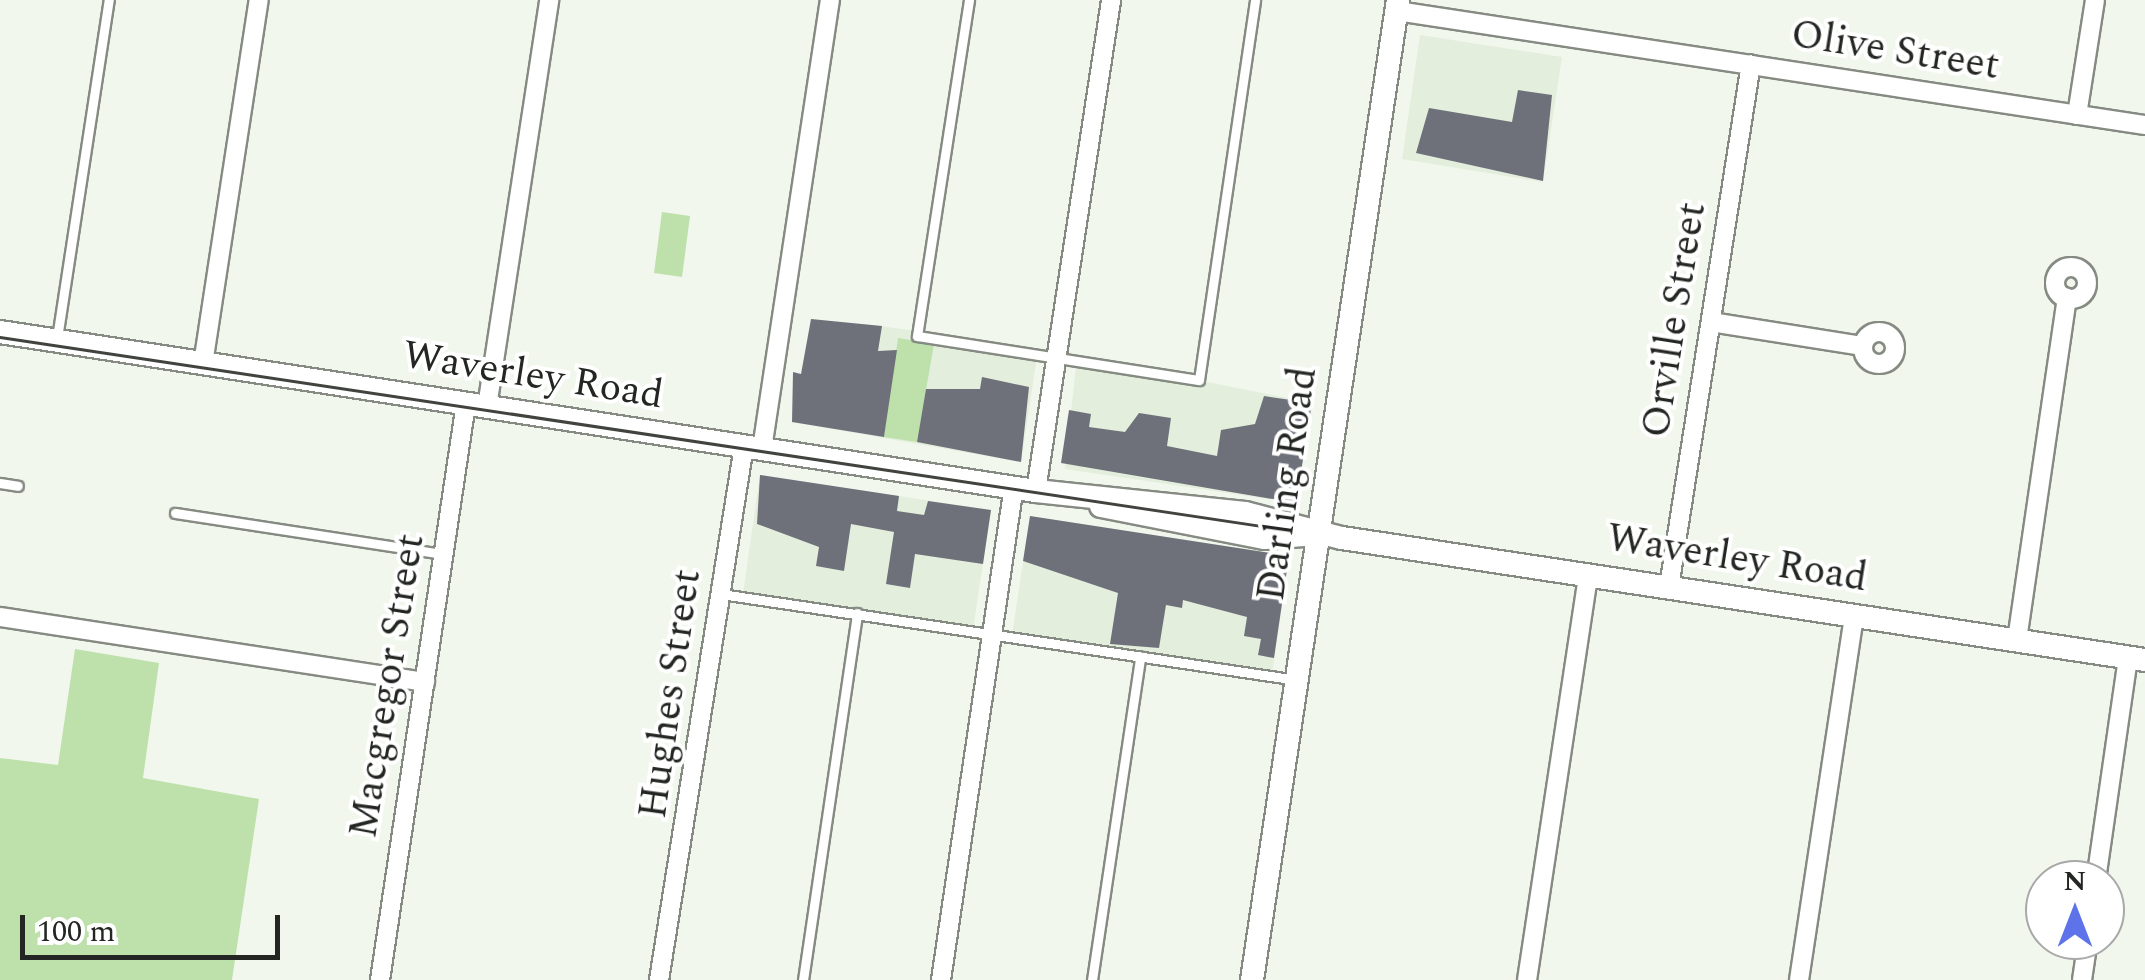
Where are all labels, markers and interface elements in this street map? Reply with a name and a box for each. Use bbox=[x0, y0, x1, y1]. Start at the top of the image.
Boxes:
street label: Olive Street bbox=[1787, 11, 2003, 91]
street label: Orville Street bbox=[1633, 199, 1717, 441]
street label: Waverley Road bbox=[399, 332, 667, 420]
street label: Darling Road bbox=[1248, 364, 1328, 604]
street label: Waverley Road bbox=[1603, 515, 1871, 603]
street label: Macgregor Street bbox=[340, 531, 436, 841]
street label: Hughes Street bbox=[630, 566, 712, 822]
north arrow bbox=[2025, 860, 2125, 960]
text: N bbox=[2064, 860, 2086, 903]
scale bar bbox=[25, 895, 285, 957]
text: 100 m bbox=[37, 909, 115, 955]

